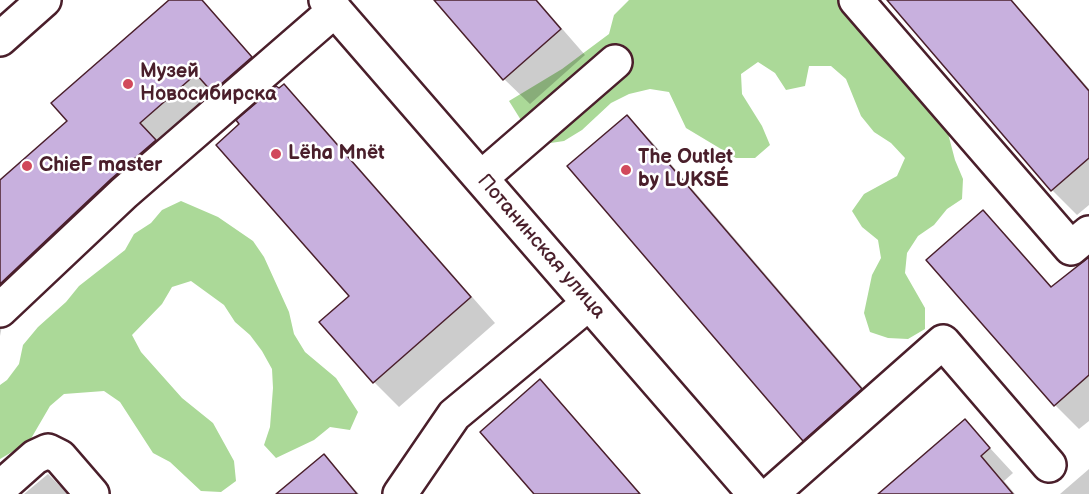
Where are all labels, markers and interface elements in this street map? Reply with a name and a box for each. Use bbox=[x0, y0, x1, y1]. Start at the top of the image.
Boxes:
place label: Музей Новосибирска bbox=[140, 60, 277, 107]
marker: Музей Новосибирска bbox=[121, 77, 135, 91]
place label: Lёha Mnёt bbox=[288, 142, 385, 166]
place label: The Outlet by LUKSÉ bbox=[638, 146, 733, 193]
marker: Lёha Mnёt bbox=[269, 147, 283, 161]
place label: ChieF master bbox=[39, 154, 162, 178]
marker: ChieF master bbox=[20, 159, 34, 173]
marker: The Outlet by LUKSÉ bbox=[619, 163, 633, 177]
street label: Потанинская улица bbox=[472, 170, 610, 324]

